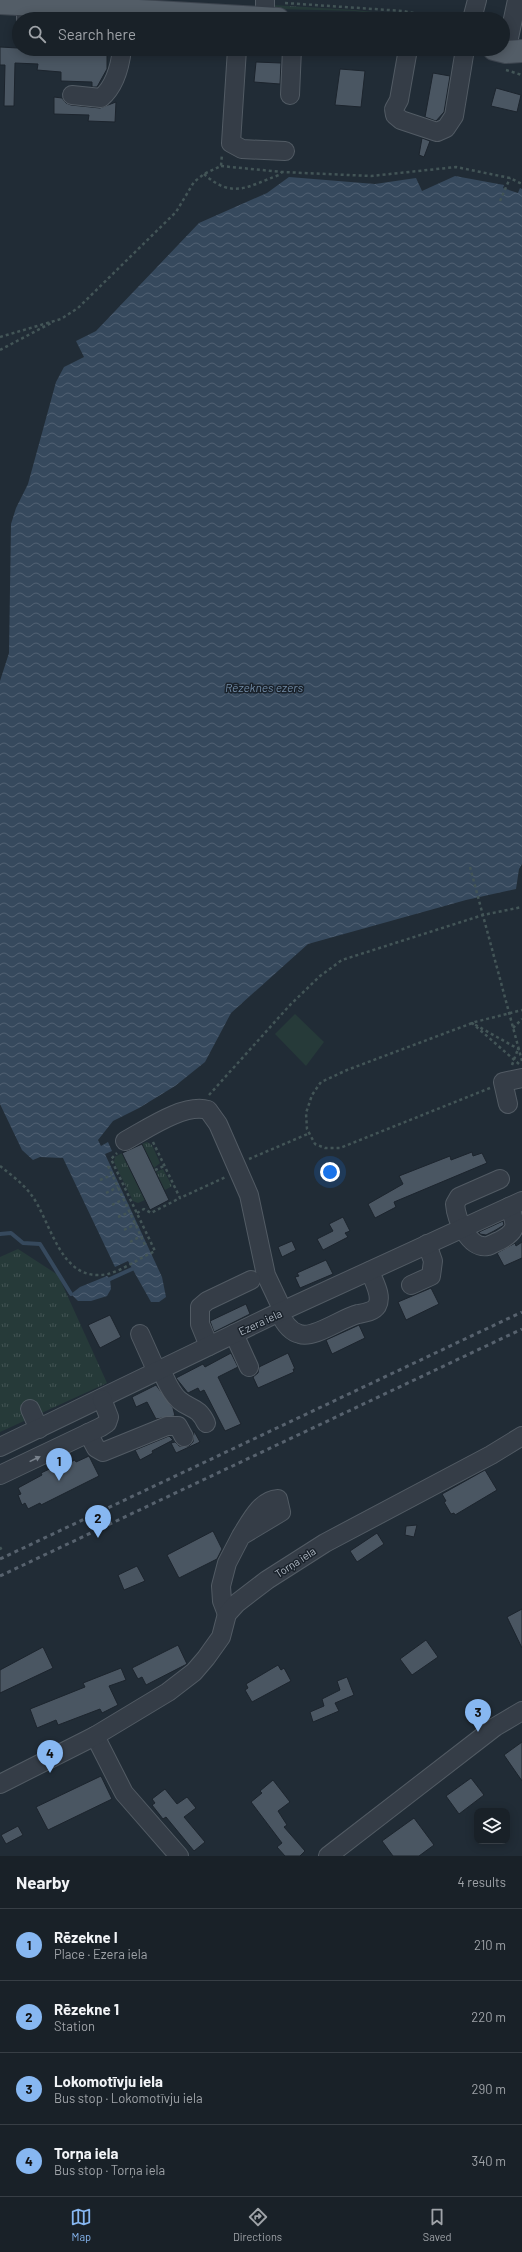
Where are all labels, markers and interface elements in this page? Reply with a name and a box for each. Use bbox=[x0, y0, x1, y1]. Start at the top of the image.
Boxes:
search box bbox=[12, 12, 510, 56]
icon: search bbox=[26, 23, 48, 45]
text: Search here bbox=[58, 25, 136, 43]
water label: Rēzeknes ezers bbox=[225, 680, 303, 694]
your location bbox=[320, 1162, 340, 1182]
street label: Ezera iela bbox=[236, 1306, 284, 1338]
pin: 1 bbox=[46, 1448, 72, 1481]
one-way arrow bbox=[30, 1456, 41, 1462]
pin: 2 bbox=[85, 1505, 111, 1538]
street label: Torņa iela bbox=[272, 1544, 318, 1580]
pin: 3 bbox=[465, 1699, 491, 1732]
pin: 4 bbox=[37, 1740, 63, 1773]
map controls bbox=[474, 1808, 510, 1844]
button: layers bbox=[474, 1808, 510, 1844]
text: Nearby bbox=[16, 1872, 70, 1892]
text: 4 results bbox=[458, 1874, 506, 1890]
text: Rēzekne I bbox=[54, 1928, 118, 1946]
text: 1 bbox=[27, 1937, 31, 1953]
text: 210 m bbox=[474, 1937, 506, 1953]
text: Place · Ezera iela bbox=[54, 1946, 147, 1962]
text: Rēzekne 1 bbox=[54, 2000, 119, 2018]
text: 2 bbox=[25, 2009, 33, 2025]
text: 220 m bbox=[471, 2009, 506, 2025]
text: Station bbox=[54, 2018, 95, 2034]
text: Lokomotīvju iela bbox=[54, 2072, 163, 2090]
text: 3 bbox=[25, 2081, 33, 2097]
text: 290 m bbox=[472, 2081, 506, 2097]
text: Bus stop · Lokomotīvju iela bbox=[54, 2090, 203, 2106]
text: Torņa iela bbox=[54, 2144, 118, 2162]
text: 4 bbox=[25, 2153, 33, 2169]
text: 340 m bbox=[471, 2153, 506, 2169]
text: Bus stop · Torņa iela bbox=[54, 2162, 165, 2178]
tab: Map bbox=[70, 2206, 92, 2243]
tab: Directions bbox=[233, 2206, 282, 2243]
tab: Saved bbox=[423, 2206, 452, 2243]

